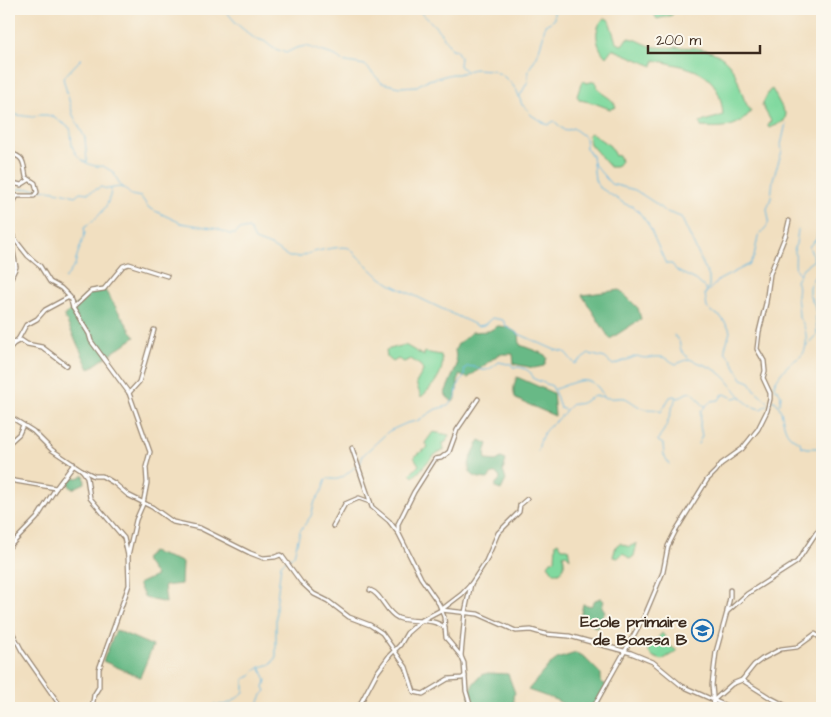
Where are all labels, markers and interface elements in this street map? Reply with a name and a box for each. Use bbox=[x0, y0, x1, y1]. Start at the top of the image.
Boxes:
scale bar bbox=[648, 22, 761, 54]
text: 200 m bbox=[656, 30, 702, 51]
place label: Ecole primaire de Boassa B bbox=[580, 611, 688, 651]
school or university icon: Ecole primaire de Boassa B bbox=[691, 619, 715, 643]

